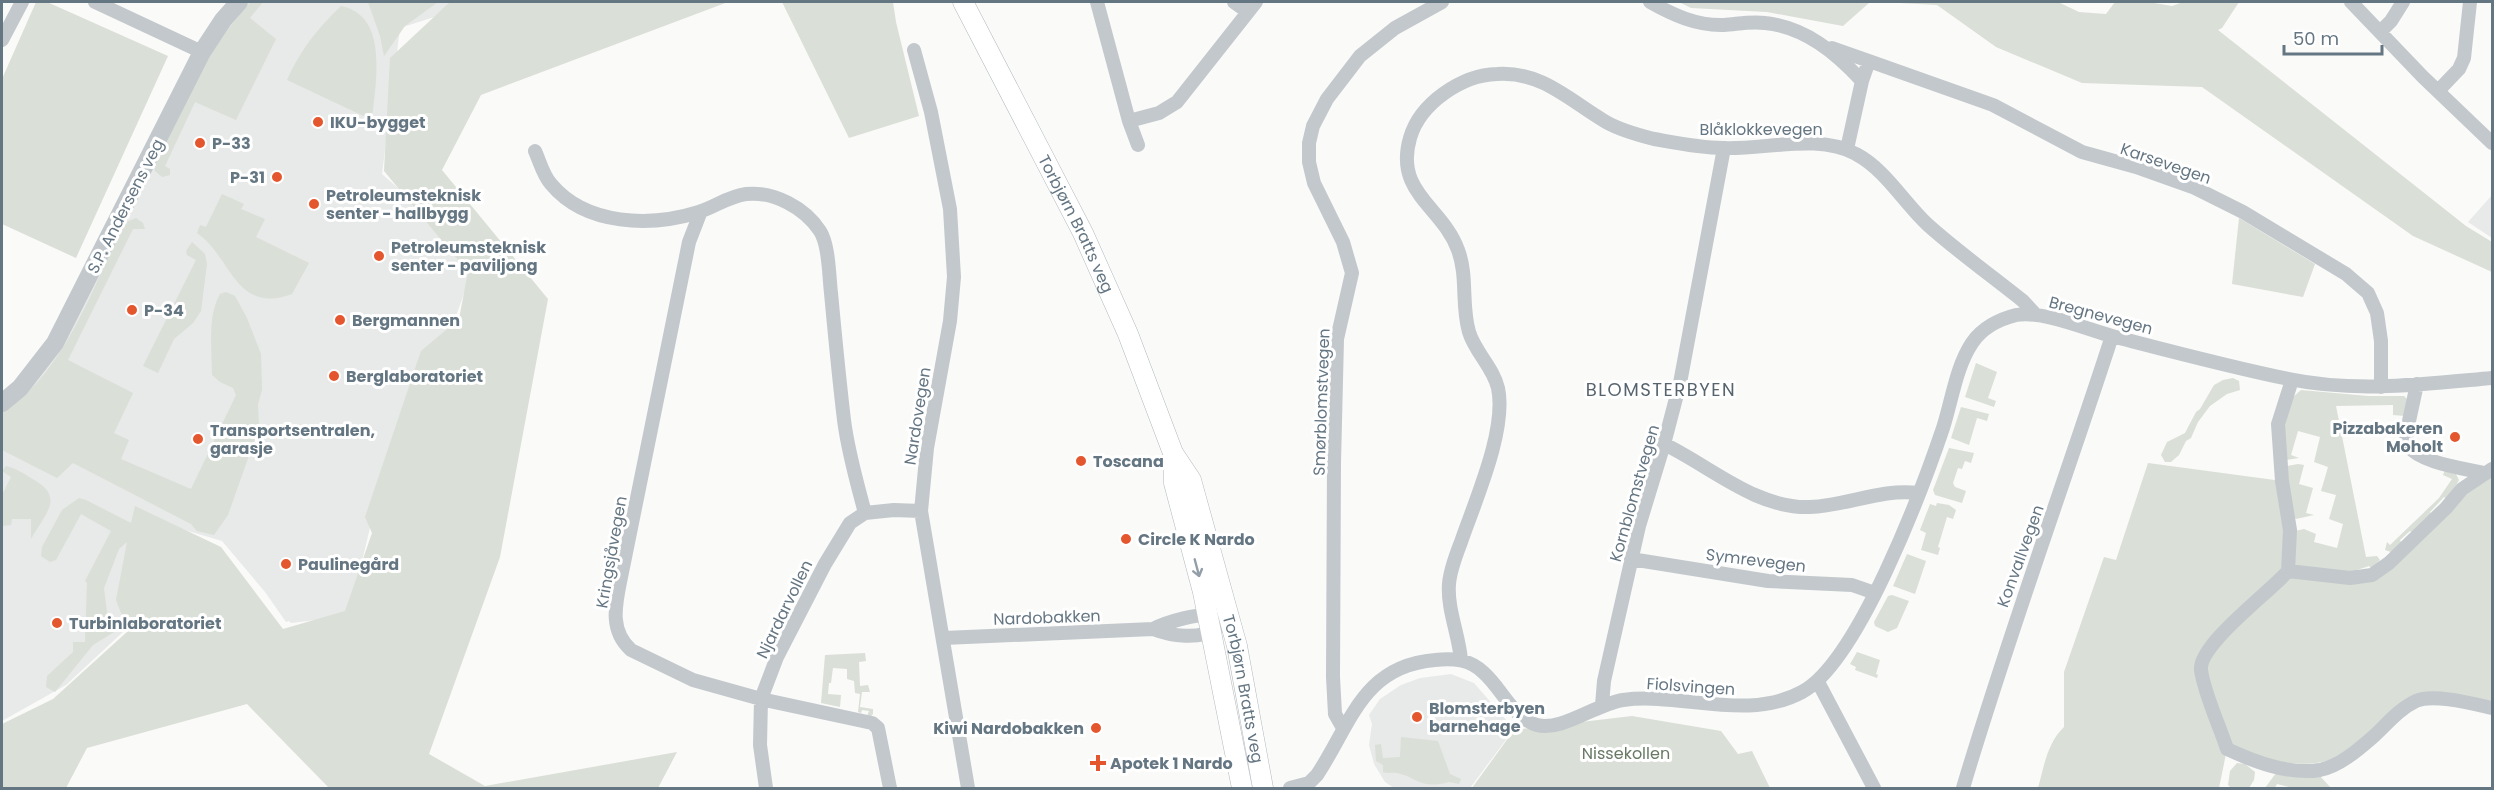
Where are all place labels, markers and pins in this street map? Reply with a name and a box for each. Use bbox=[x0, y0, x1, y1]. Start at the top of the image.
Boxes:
place label: IKU-bygget bbox=[330, 111, 426, 134]
marker: IKU-bygget bbox=[311, 115, 325, 129]
place label: P-33 bbox=[212, 132, 251, 155]
marker: P-33 bbox=[193, 136, 207, 150]
place label: P-31 bbox=[230, 166, 265, 189]
marker: P-31 bbox=[270, 170, 284, 184]
place label: Petroleumsteknisk senter - hallbygg bbox=[326, 184, 481, 225]
marker: Petroleumsteknisk senter - hallbygg bbox=[307, 197, 321, 211]
place label: Petroleumsteknisk senter - paviljong bbox=[391, 236, 546, 277]
marker: Petroleumsteknisk senter - paviljong bbox=[372, 249, 386, 263]
place label: P-34 bbox=[144, 299, 184, 322]
marker: P-34 bbox=[125, 303, 139, 317]
place label: Bergmannen bbox=[352, 309, 460, 332]
marker: Bergmannen bbox=[333, 313, 347, 327]
place label: Berglaboratoriet bbox=[346, 365, 483, 388]
marker: Berglaboratoriet bbox=[327, 369, 341, 383]
place label: Pizzabakeren Moholt bbox=[2333, 417, 2443, 458]
place label: Transportsentralen, garasje bbox=[210, 419, 375, 460]
marker: Pizzabakeren Moholt bbox=[2448, 430, 2462, 444]
marker: Transportsentralen, garasje bbox=[191, 432, 205, 446]
place label: Toscana bbox=[1093, 450, 1164, 473]
marker: Toscana bbox=[1074, 454, 1088, 468]
place label: Circle K Nardo bbox=[1138, 528, 1255, 551]
marker: Circle K Nardo bbox=[1119, 532, 1133, 546]
place label: Paulinegård bbox=[298, 553, 399, 576]
marker: Paulinegård bbox=[279, 557, 293, 571]
place label: Turbinlaboratoriet bbox=[69, 612, 221, 635]
marker: Turbinlaboratoriet bbox=[50, 616, 64, 630]
place label: Blomsterbyen barnehage bbox=[1429, 697, 1545, 738]
marker: Blomsterbyen barnehage bbox=[1410, 710, 1424, 724]
place label: Kiwi Nardobakken bbox=[933, 717, 1084, 740]
marker: Kiwi Nardobakken bbox=[1089, 721, 1103, 735]
place label: Apotek 1 Nardo bbox=[1110, 752, 1233, 775]
marker: Apotek 1 Nardo bbox=[1091, 756, 1105, 770]

